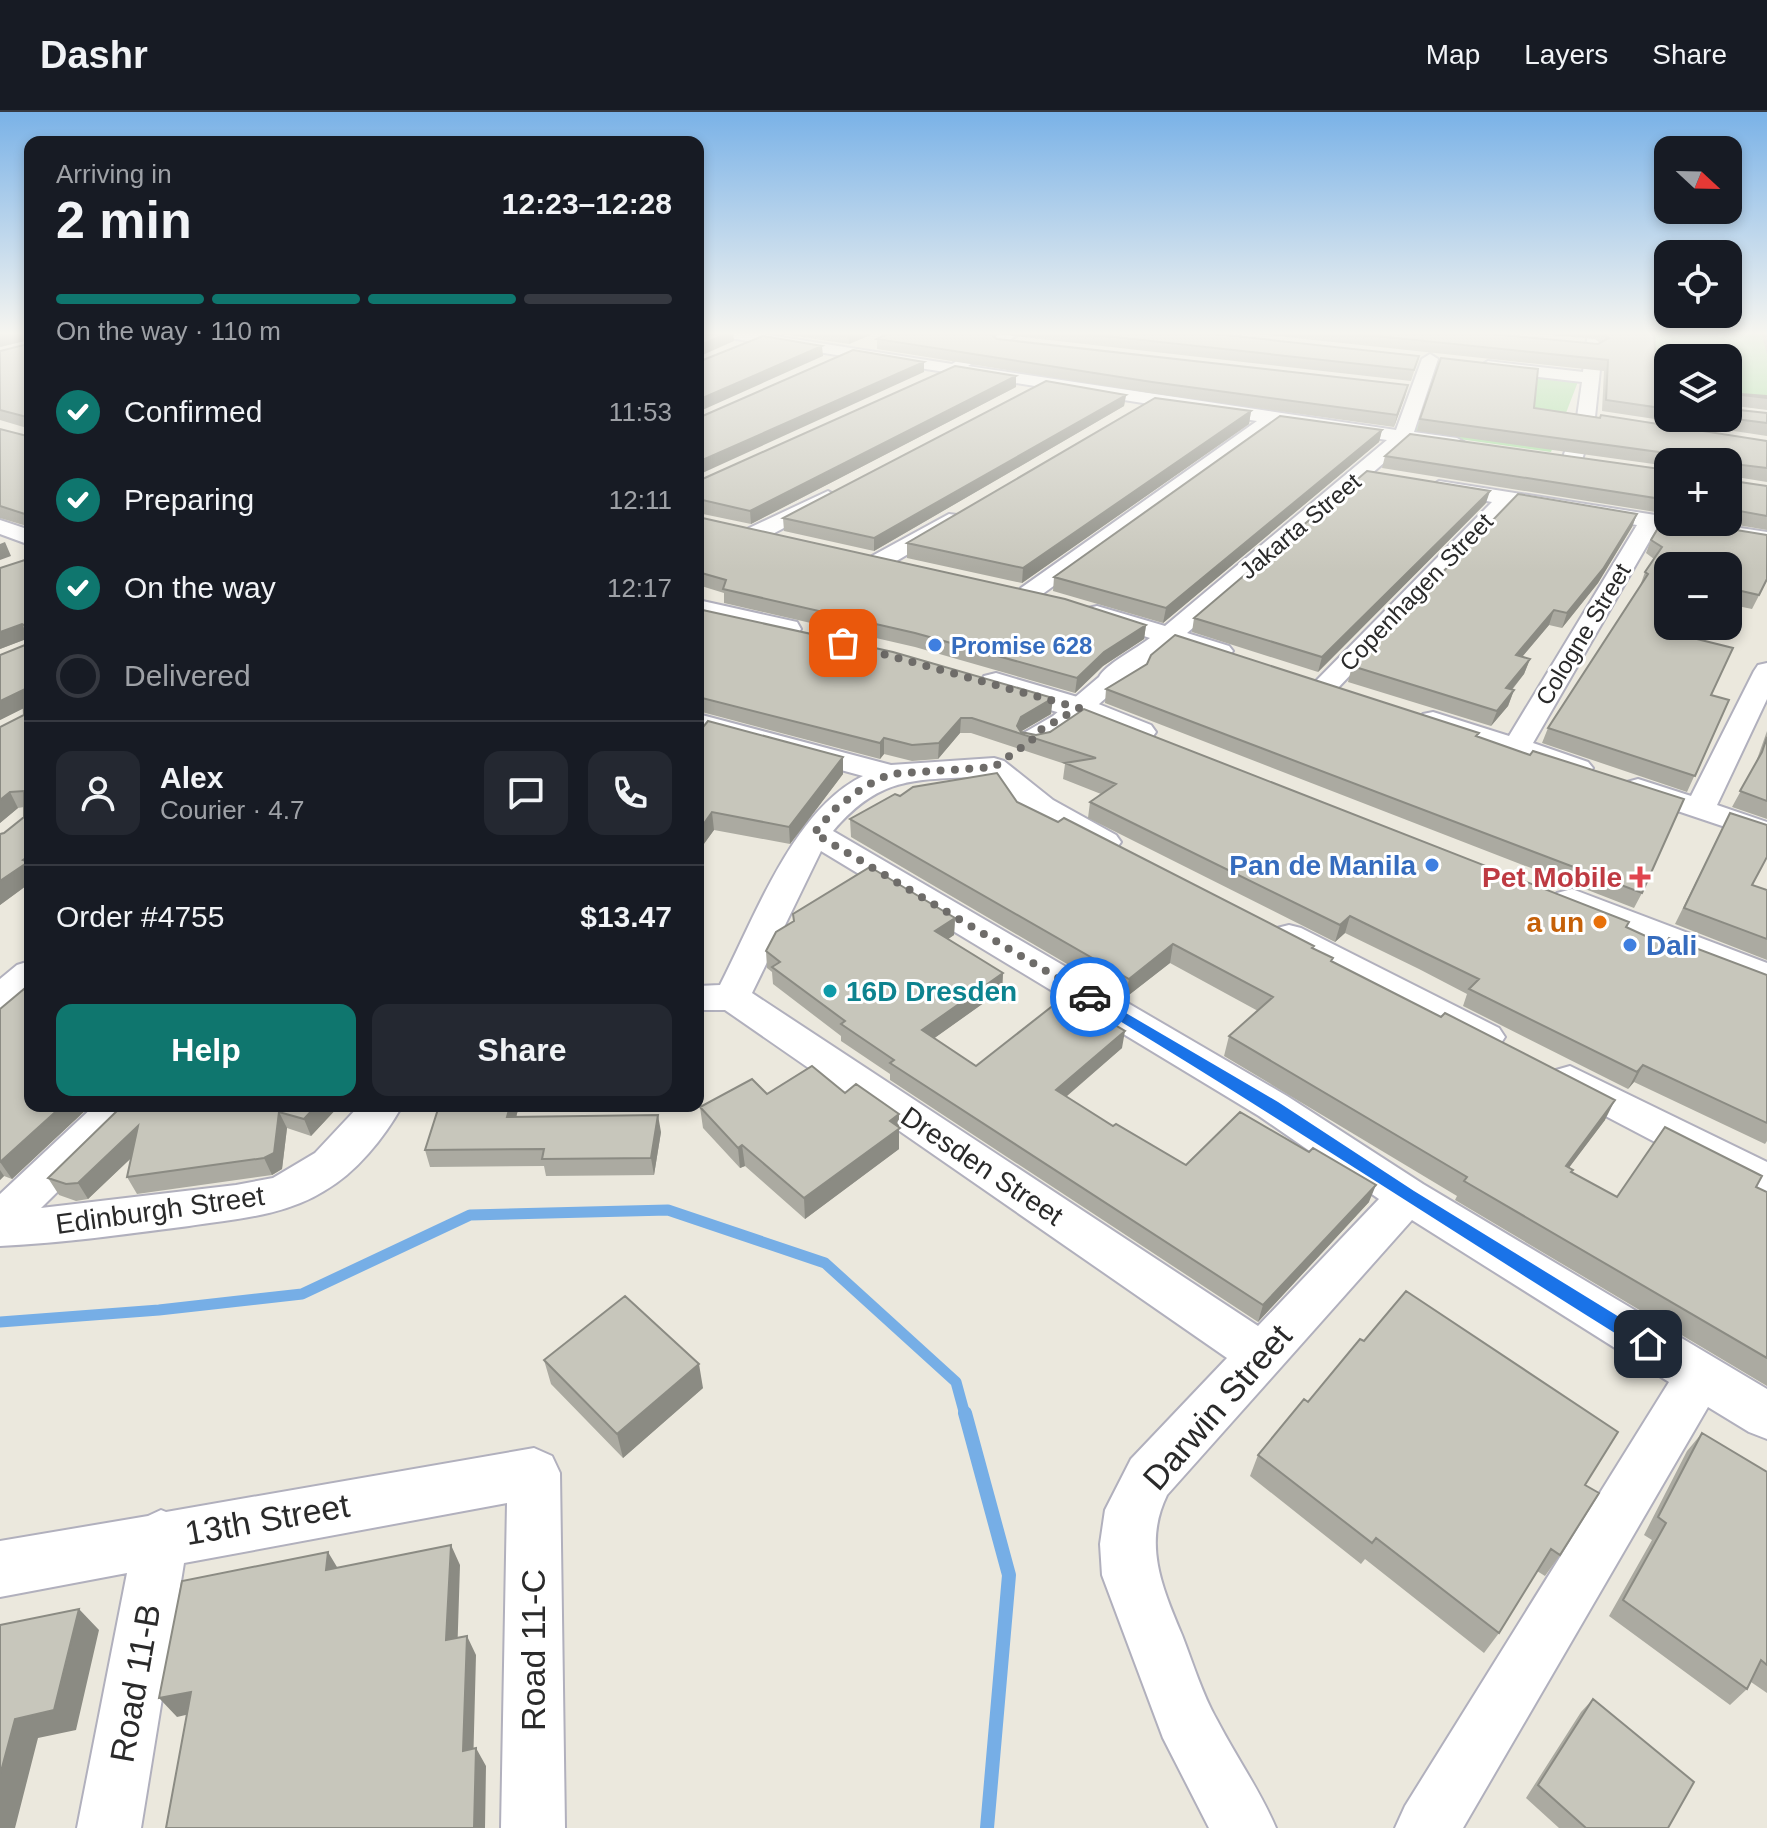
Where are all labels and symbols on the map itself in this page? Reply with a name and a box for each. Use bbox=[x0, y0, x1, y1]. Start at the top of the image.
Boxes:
north arrow bbox=[1654, 136, 1742, 224]
street label: Jakarta Street bbox=[1234, 467, 1366, 584]
street label: Copenhagen Street bbox=[1334, 508, 1498, 676]
street label: Cologne Street bbox=[1530, 558, 1636, 710]
pin bbox=[809, 609, 877, 677]
place label: Promise 628 bbox=[951, 632, 1092, 659]
marker: Promise 628 bbox=[926, 636, 944, 654]
place label: Pan de Manila bbox=[1229, 850, 1416, 881]
marker: Pan de Manila bbox=[1423, 856, 1441, 874]
place label: Pet Mobile bbox=[1482, 862, 1622, 893]
marker: Pet Mobile bbox=[1629, 866, 1651, 888]
place label: a un bbox=[1526, 907, 1584, 938]
marker: a un bbox=[1591, 913, 1609, 931]
place label: Dali bbox=[1646, 930, 1697, 961]
marker: Dali bbox=[1621, 936, 1639, 954]
courier bbox=[1050, 957, 1130, 1037]
place label: 16D Dresden bbox=[846, 976, 1017, 1007]
marker: 16D Dresden bbox=[821, 982, 839, 1000]
street label: Dresden Street bbox=[895, 1100, 1069, 1232]
street label: Edinburgh Street bbox=[54, 1180, 266, 1240]
pin bbox=[1614, 1310, 1682, 1378]
street label: Darwin Street bbox=[1135, 1316, 1299, 1497]
street label: 13th Street bbox=[182, 1486, 353, 1552]
street label: Road 11-C bbox=[514, 1569, 552, 1731]
street label: Road 11-B bbox=[102, 1601, 168, 1765]

